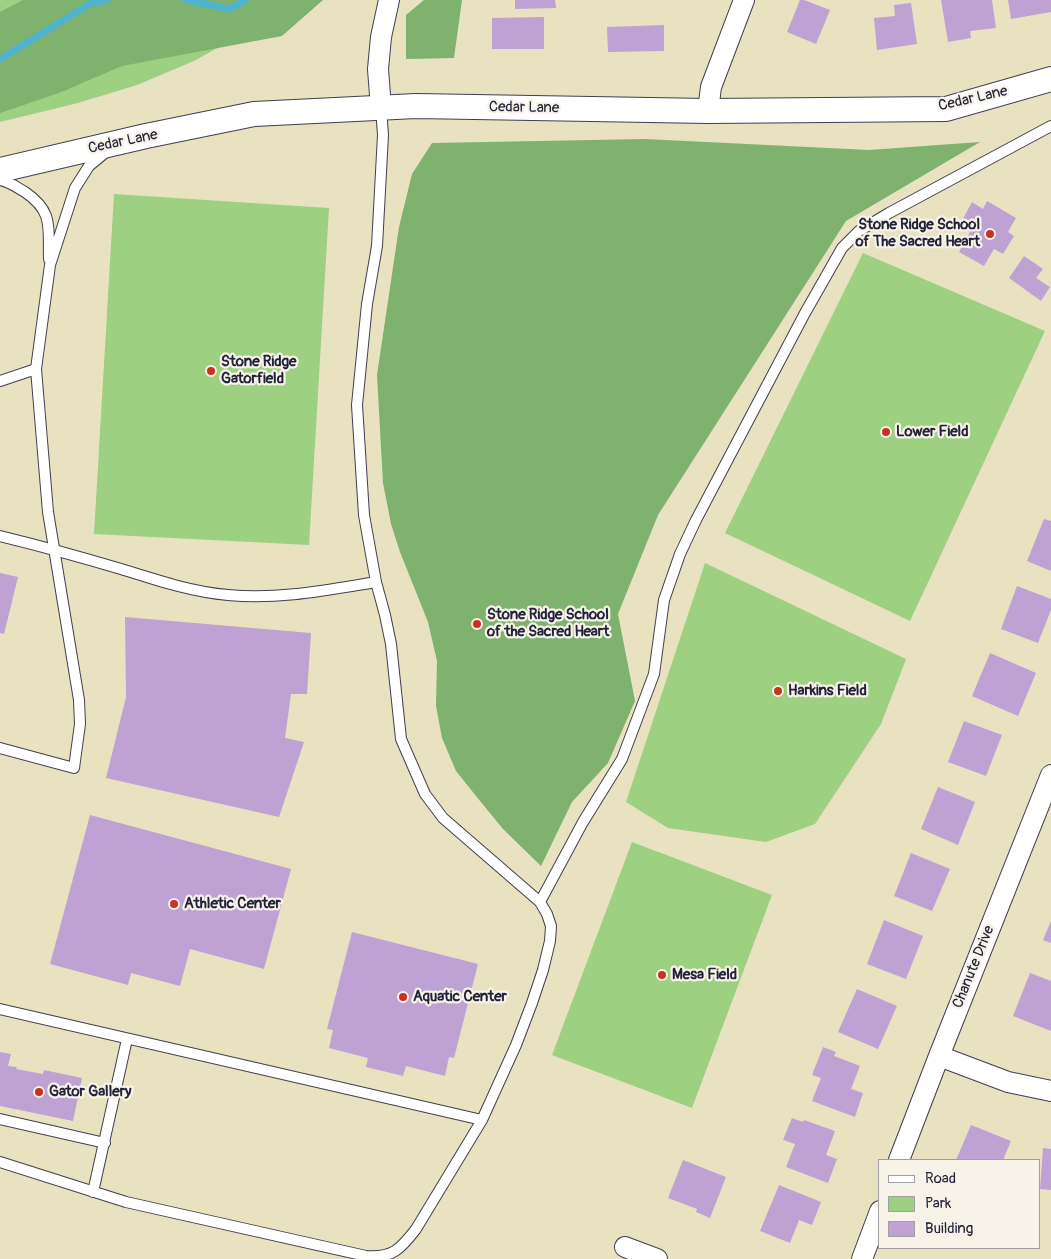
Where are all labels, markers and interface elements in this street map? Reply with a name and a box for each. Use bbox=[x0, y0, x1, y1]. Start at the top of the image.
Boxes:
street label: Cedar Lane bbox=[937, 82, 1009, 116]
street label: Cedar Lane bbox=[489, 98, 559, 118]
street label: Cedar Lane bbox=[87, 126, 159, 158]
place label: Stone Ridge School of The Sacred Heart bbox=[856, 216, 980, 251]
marker: Stone Ridge School of The Sacred Heart bbox=[984, 228, 996, 240]
place label: Stone Ridge Gatorfield bbox=[221, 353, 296, 388]
marker: Stone Ridge Gatorfield bbox=[205, 365, 217, 377]
place label: Lower Field bbox=[896, 423, 969, 441]
marker: Lower Field bbox=[880, 426, 892, 438]
place label: Stone Ridge School of the Sacred Heart bbox=[487, 606, 609, 641]
marker: Stone Ridge School of the Sacred Heart bbox=[471, 618, 483, 630]
place label: Harkins Field bbox=[788, 682, 867, 700]
marker: Harkins Field bbox=[772, 685, 784, 697]
place label: Athletic Center bbox=[184, 895, 281, 913]
marker: Athletic Center bbox=[168, 898, 180, 910]
street label: Chanute Drive bbox=[949, 923, 999, 1011]
place label: Mesa Field bbox=[672, 966, 737, 984]
marker: Mesa Field bbox=[656, 969, 668, 981]
place label: Aquatic Center bbox=[413, 988, 507, 1006]
marker: Aquatic Center bbox=[397, 991, 409, 1003]
place label: Gator Gallery bbox=[49, 1083, 131, 1101]
marker: Gator Gallery bbox=[33, 1086, 45, 1098]
legend bbox=[878, 1159, 1041, 1249]
text: Road bbox=[925, 1169, 956, 1188]
text: Park bbox=[925, 1194, 951, 1213]
text: Building bbox=[925, 1219, 973, 1238]

